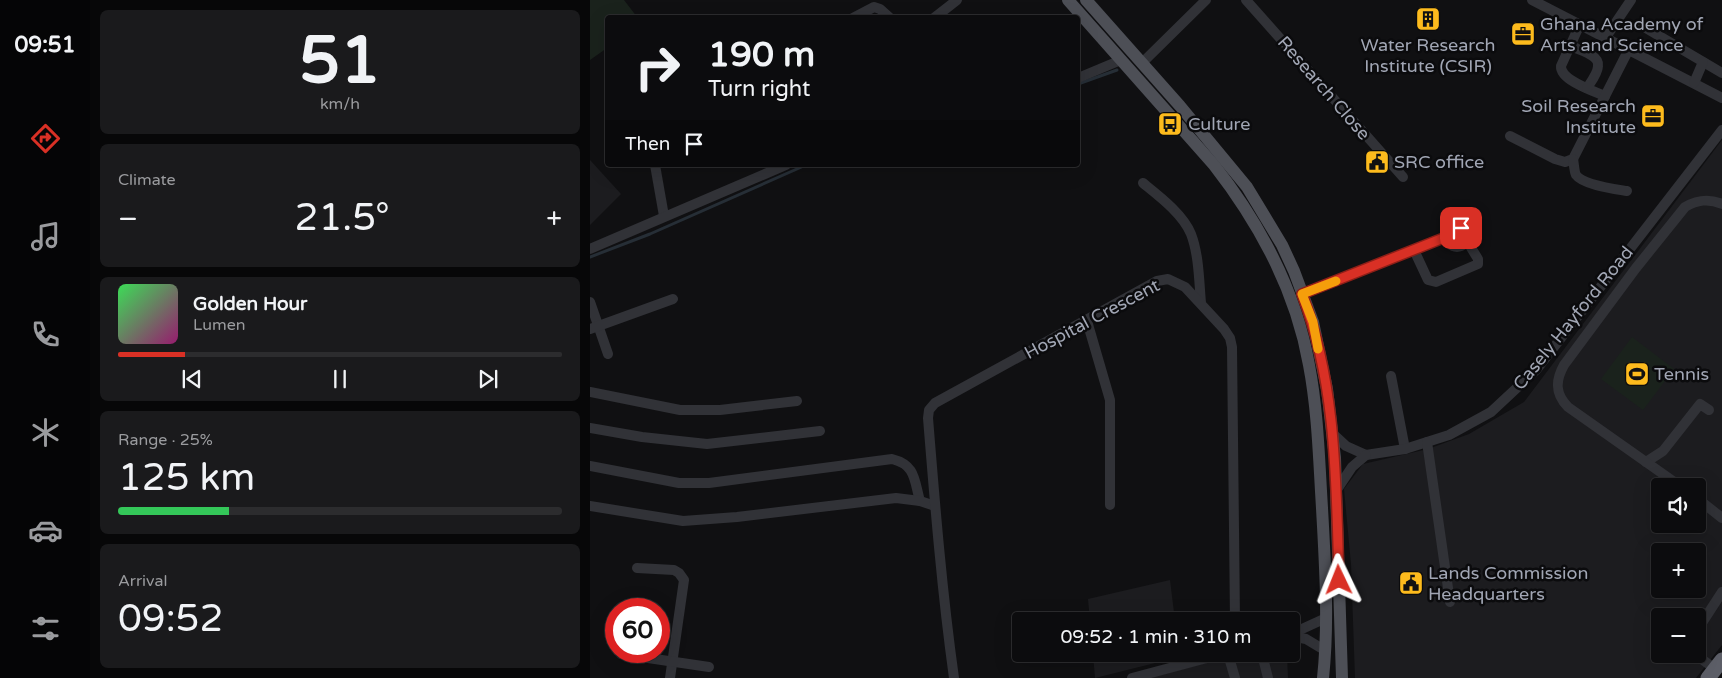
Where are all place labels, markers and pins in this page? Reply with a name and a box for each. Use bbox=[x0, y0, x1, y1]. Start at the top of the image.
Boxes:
building icon: Water Research Institute (CSIR) bbox=[1415, 6, 1441, 32]
place label: Ghana Academy of Arts and Science bbox=[1540, 13, 1703, 56]
office icon: Ghana Academy of Arts and Science bbox=[1510, 21, 1536, 47]
place label: Water Research Institute (CSIR) bbox=[1360, 34, 1496, 77]
place label: Soil Research Institute bbox=[1521, 95, 1636, 138]
office icon: Soil Research Institute bbox=[1640, 103, 1666, 129]
bus stop icon: Culture bbox=[1157, 111, 1183, 137]
place label: Culture bbox=[1188, 113, 1250, 135]
public building icon: SRC office bbox=[1364, 149, 1390, 175]
place label: SRC office bbox=[1394, 151, 1484, 173]
pin bbox=[1440, 207, 1482, 249]
sports icon: Tennis bbox=[1624, 361, 1650, 387]
place label: Tennis bbox=[1654, 363, 1709, 385]
place label: Lands Commission Headquarters bbox=[1428, 562, 1589, 605]
public building icon: Lands Commission Headquarters bbox=[1398, 570, 1424, 596]

